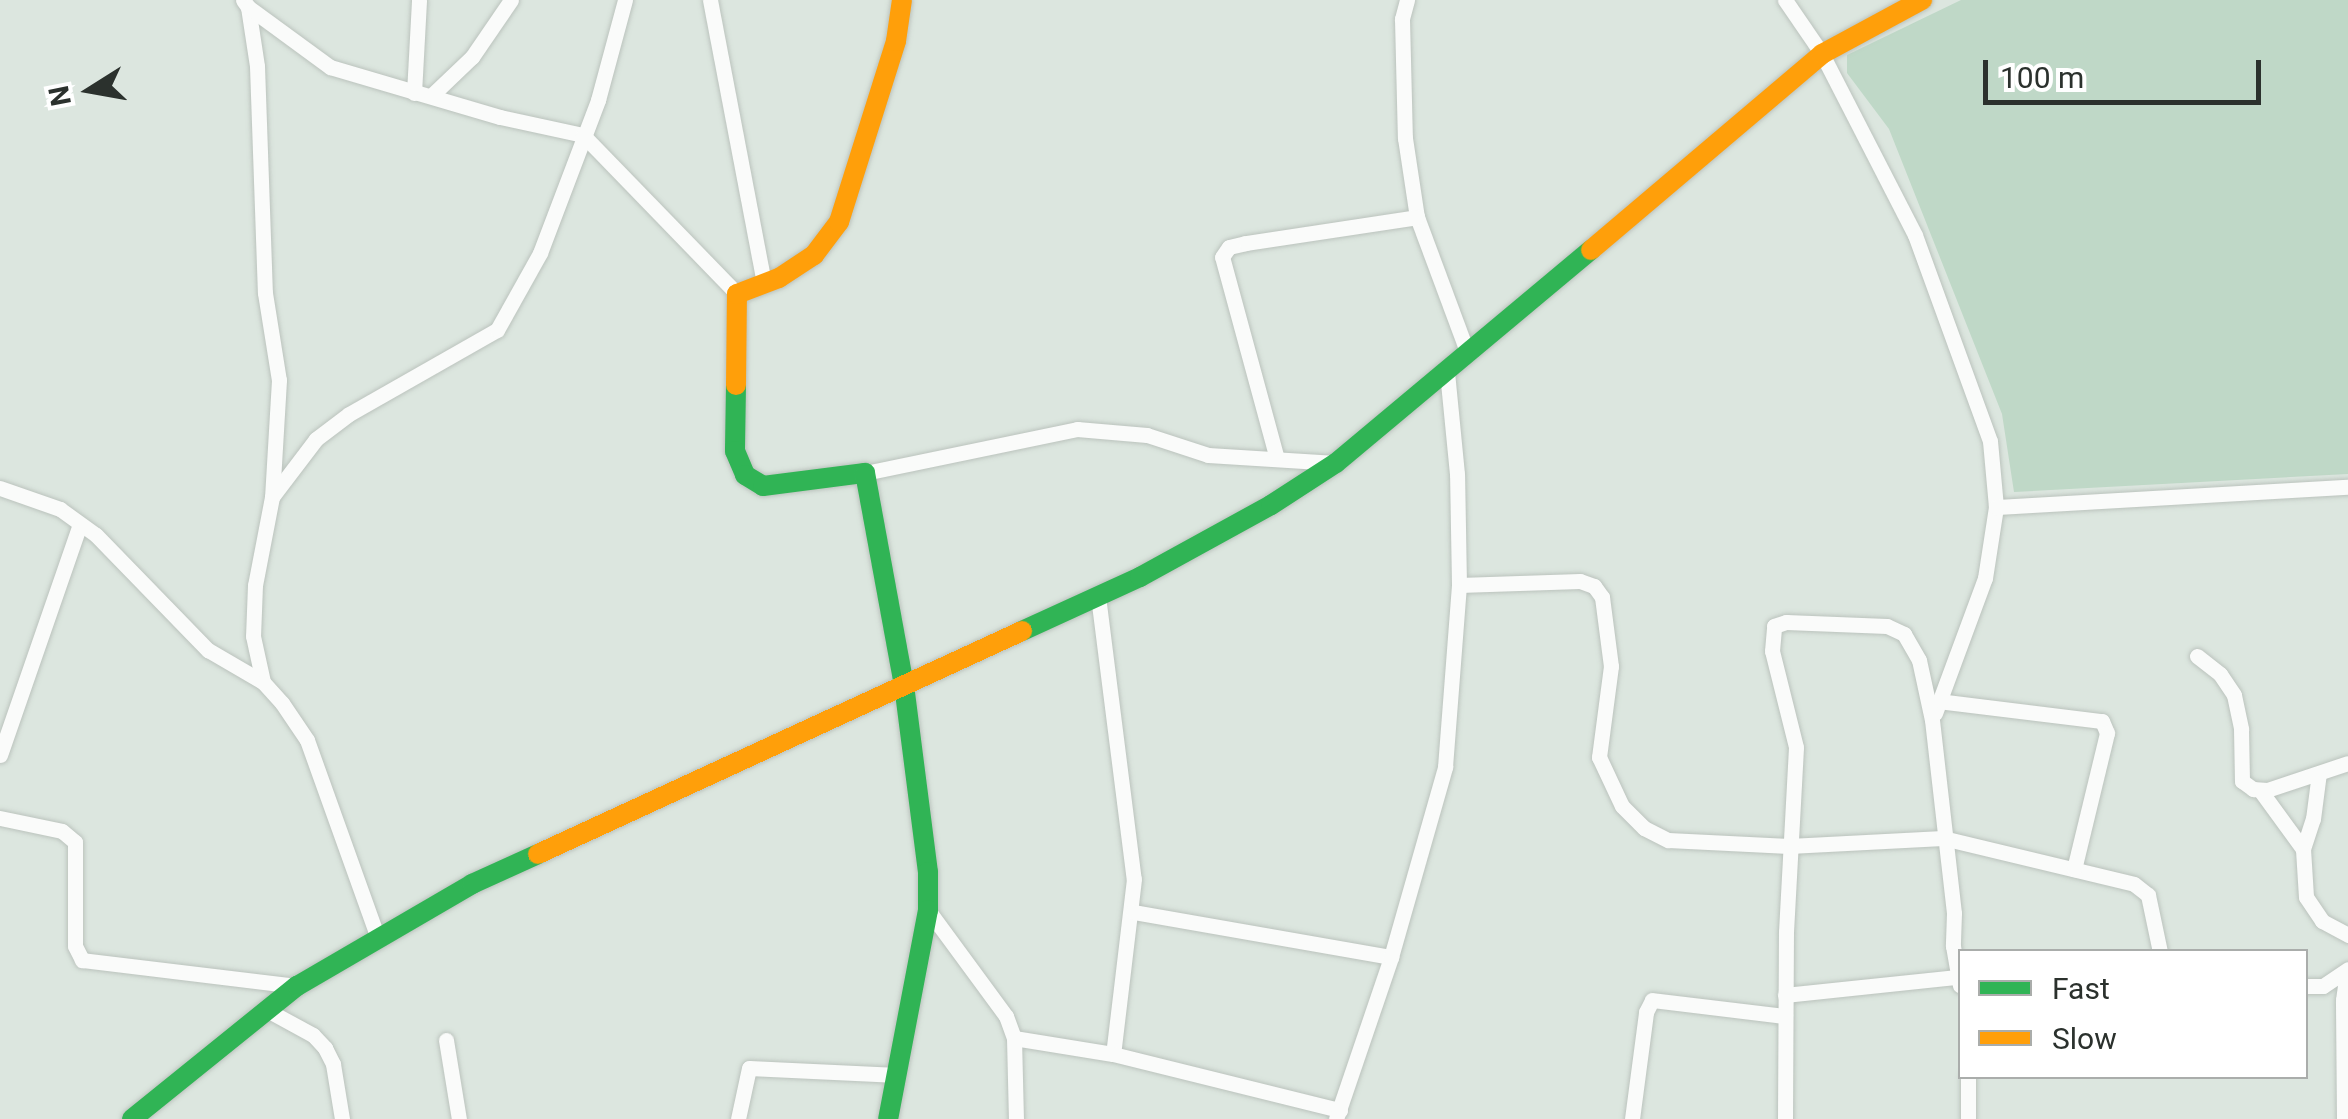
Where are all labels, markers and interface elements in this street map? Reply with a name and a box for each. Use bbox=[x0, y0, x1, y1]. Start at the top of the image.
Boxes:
north arrow bbox=[40, 40, 140, 140]
scale bar bbox=[1988, 40, 2266, 102]
text: 100 m bbox=[2000, 60, 2084, 95]
text: N bbox=[42, 83, 78, 109]
legend bbox=[1958, 949, 2308, 1079]
text: Fast bbox=[2052, 971, 2110, 1006]
text: Slow bbox=[2052, 1021, 2117, 1056]

